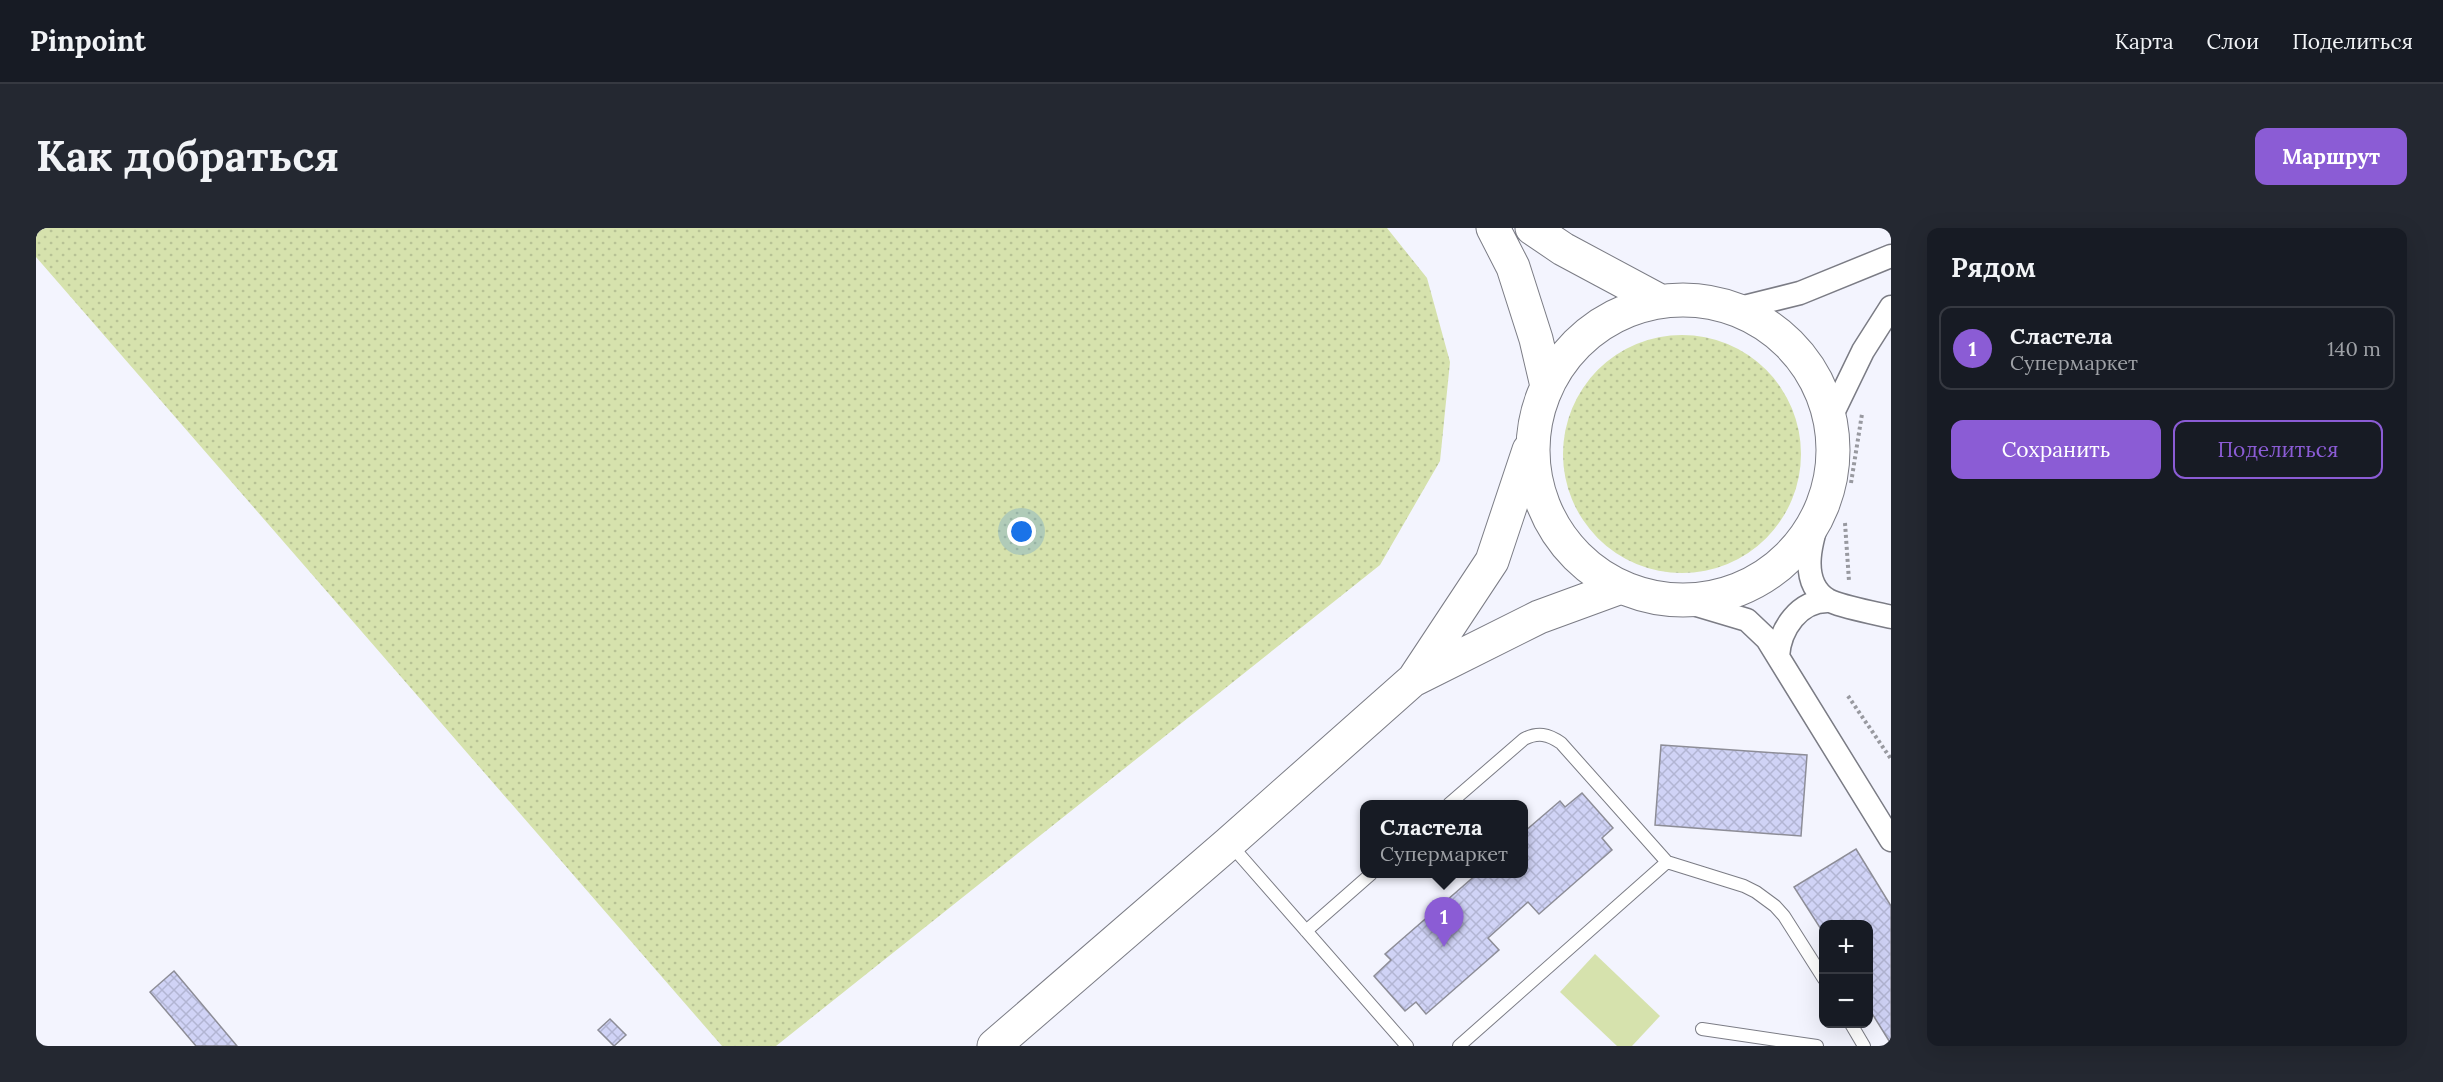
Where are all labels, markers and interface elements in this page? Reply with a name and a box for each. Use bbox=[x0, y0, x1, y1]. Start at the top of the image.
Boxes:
text: Pinpoint bbox=[30, 23, 146, 59]
text: Карта bbox=[2115, 28, 2174, 55]
text: Слои bbox=[2207, 28, 2259, 55]
text: Поделиться bbox=[2292, 28, 2413, 55]
button: Маршрут bbox=[2255, 128, 2407, 185]
text: Как добраться bbox=[36, 129, 339, 183]
text: Рядом bbox=[1951, 251, 2036, 284]
text: Сластела bbox=[2010, 322, 2112, 350]
text: 1 bbox=[1968, 336, 1977, 361]
text: 140 m bbox=[2327, 336, 2381, 361]
text: Супермаркет bbox=[2010, 350, 2138, 375]
button: Сохранить bbox=[1951, 420, 2161, 479]
button: Поделиться bbox=[2173, 420, 2383, 479]
your location bbox=[1007, 517, 1036, 546]
popup bbox=[1360, 800, 1528, 878]
text: Сластела bbox=[1380, 813, 1482, 841]
text: Супермаркет bbox=[1380, 841, 1508, 866]
pin: 1 bbox=[1424, 898, 1464, 947]
map controls bbox=[1819, 920, 1873, 1028]
button: + bbox=[1819, 920, 1873, 974]
button: − bbox=[1819, 974, 1873, 1028]

